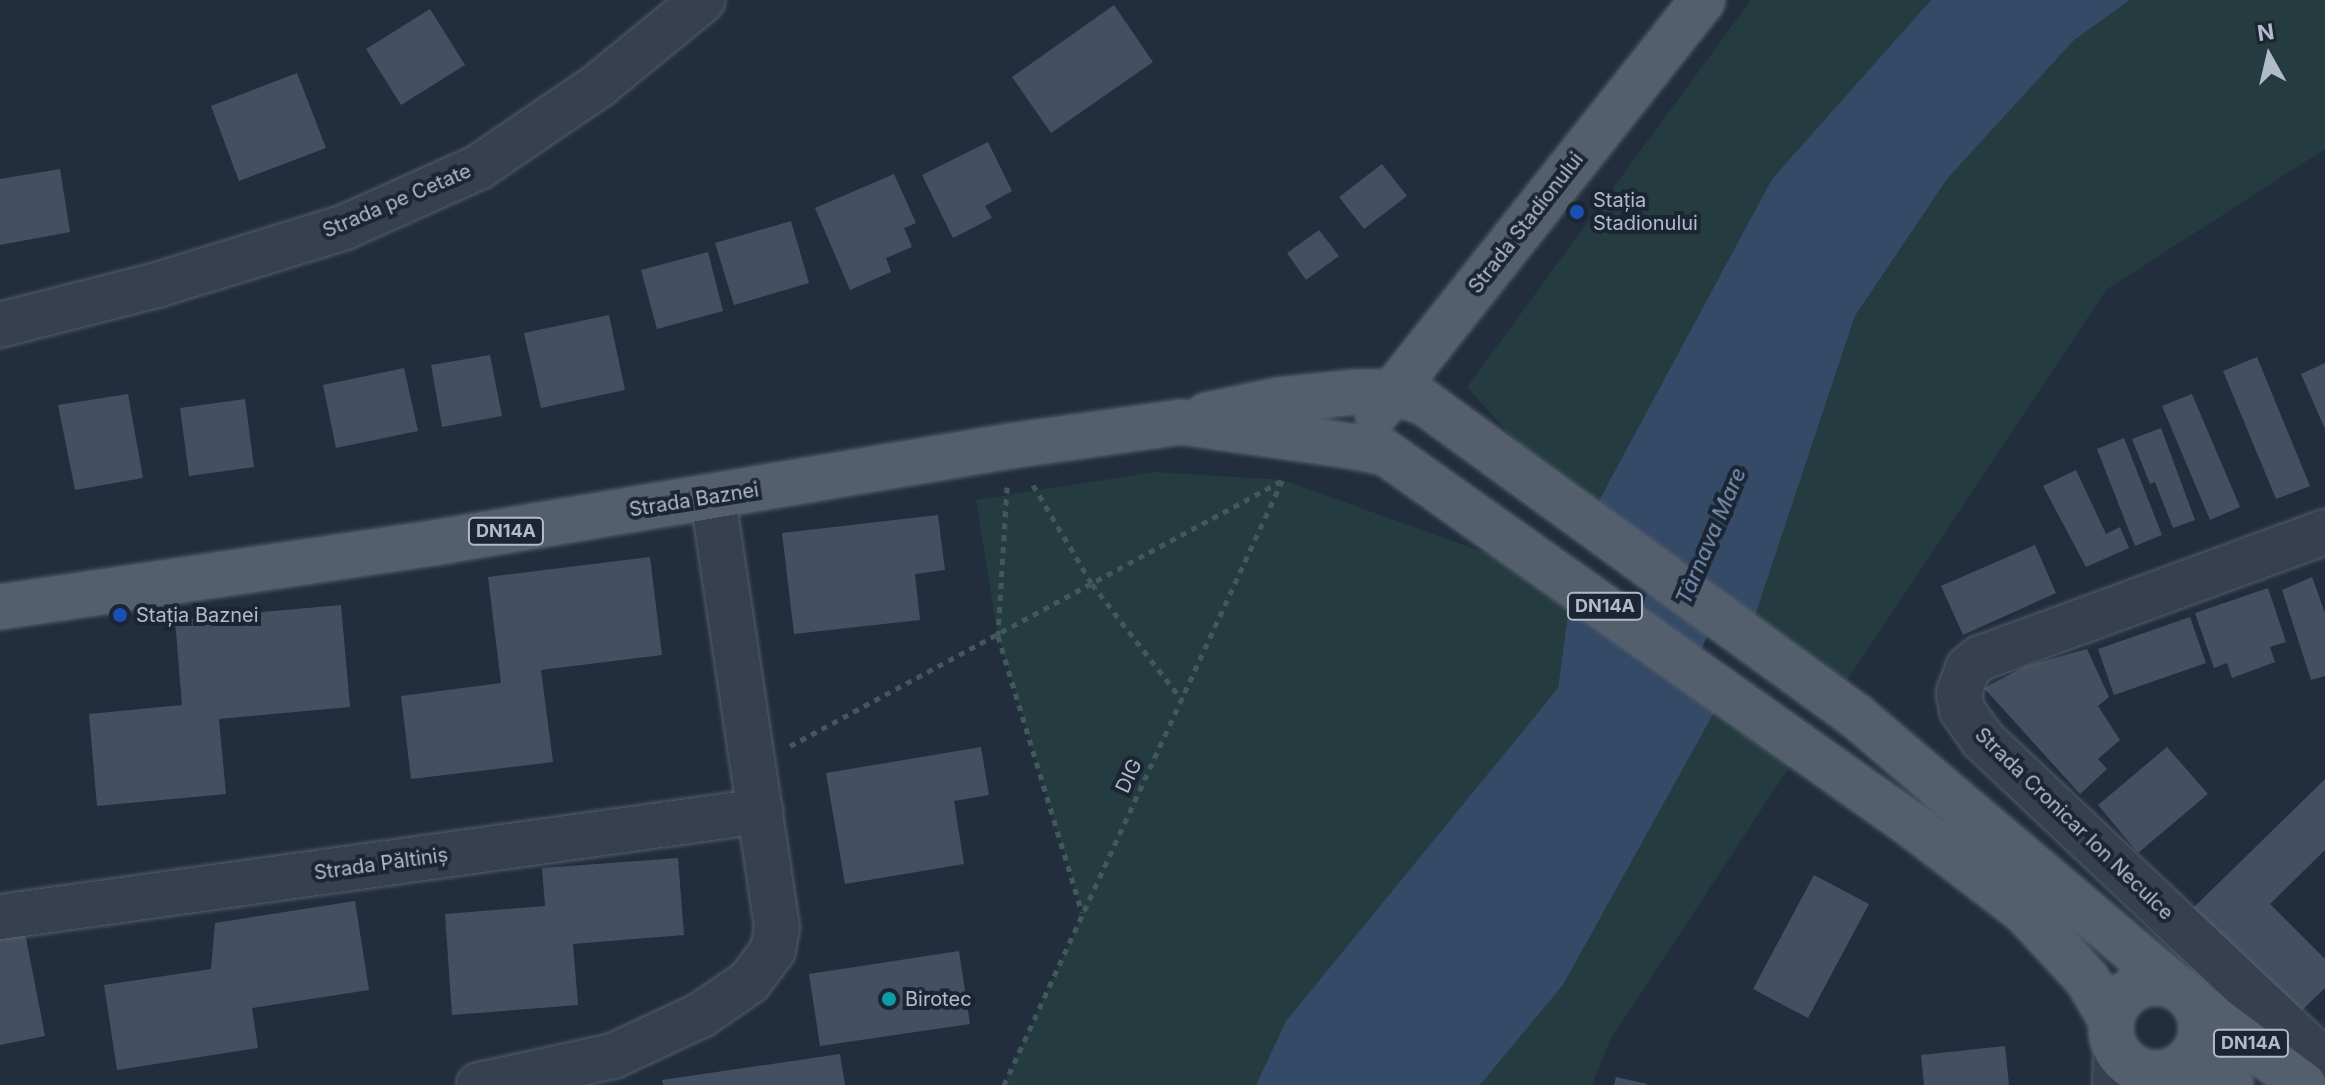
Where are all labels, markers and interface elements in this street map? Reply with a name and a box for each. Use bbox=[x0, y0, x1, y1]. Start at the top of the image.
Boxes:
north arrow bbox=[2229, 16, 2309, 96]
text: N bbox=[2256, 18, 2276, 46]
street label: Strada Stadionului bbox=[1464, 148, 1588, 298]
street label: Strada pe Cetate bbox=[319, 159, 475, 243]
place label: Stația Stadionului bbox=[1593, 188, 1698, 235]
marker: Stația Stadionului bbox=[1568, 203, 1586, 221]
water label: Târnava Mare bbox=[1670, 463, 1752, 609]
street label: Strada Baznei bbox=[627, 478, 761, 522]
road number: DN14A bbox=[466, 517, 546, 545]
road number: DN14A bbox=[1565, 592, 1645, 620]
place label: Stația Baznei bbox=[136, 603, 259, 627]
marker: Stația Baznei bbox=[111, 606, 129, 624]
street label: Strada Cronicar Ion Neculce bbox=[1970, 723, 2178, 925]
street label: DIG bbox=[1111, 755, 1147, 797]
street label: Strada Păltiniș bbox=[312, 843, 450, 885]
place label: Birotec bbox=[905, 987, 972, 1011]
marker: Birotec bbox=[880, 990, 898, 1008]
road number: DN14A bbox=[2211, 1029, 2291, 1057]

